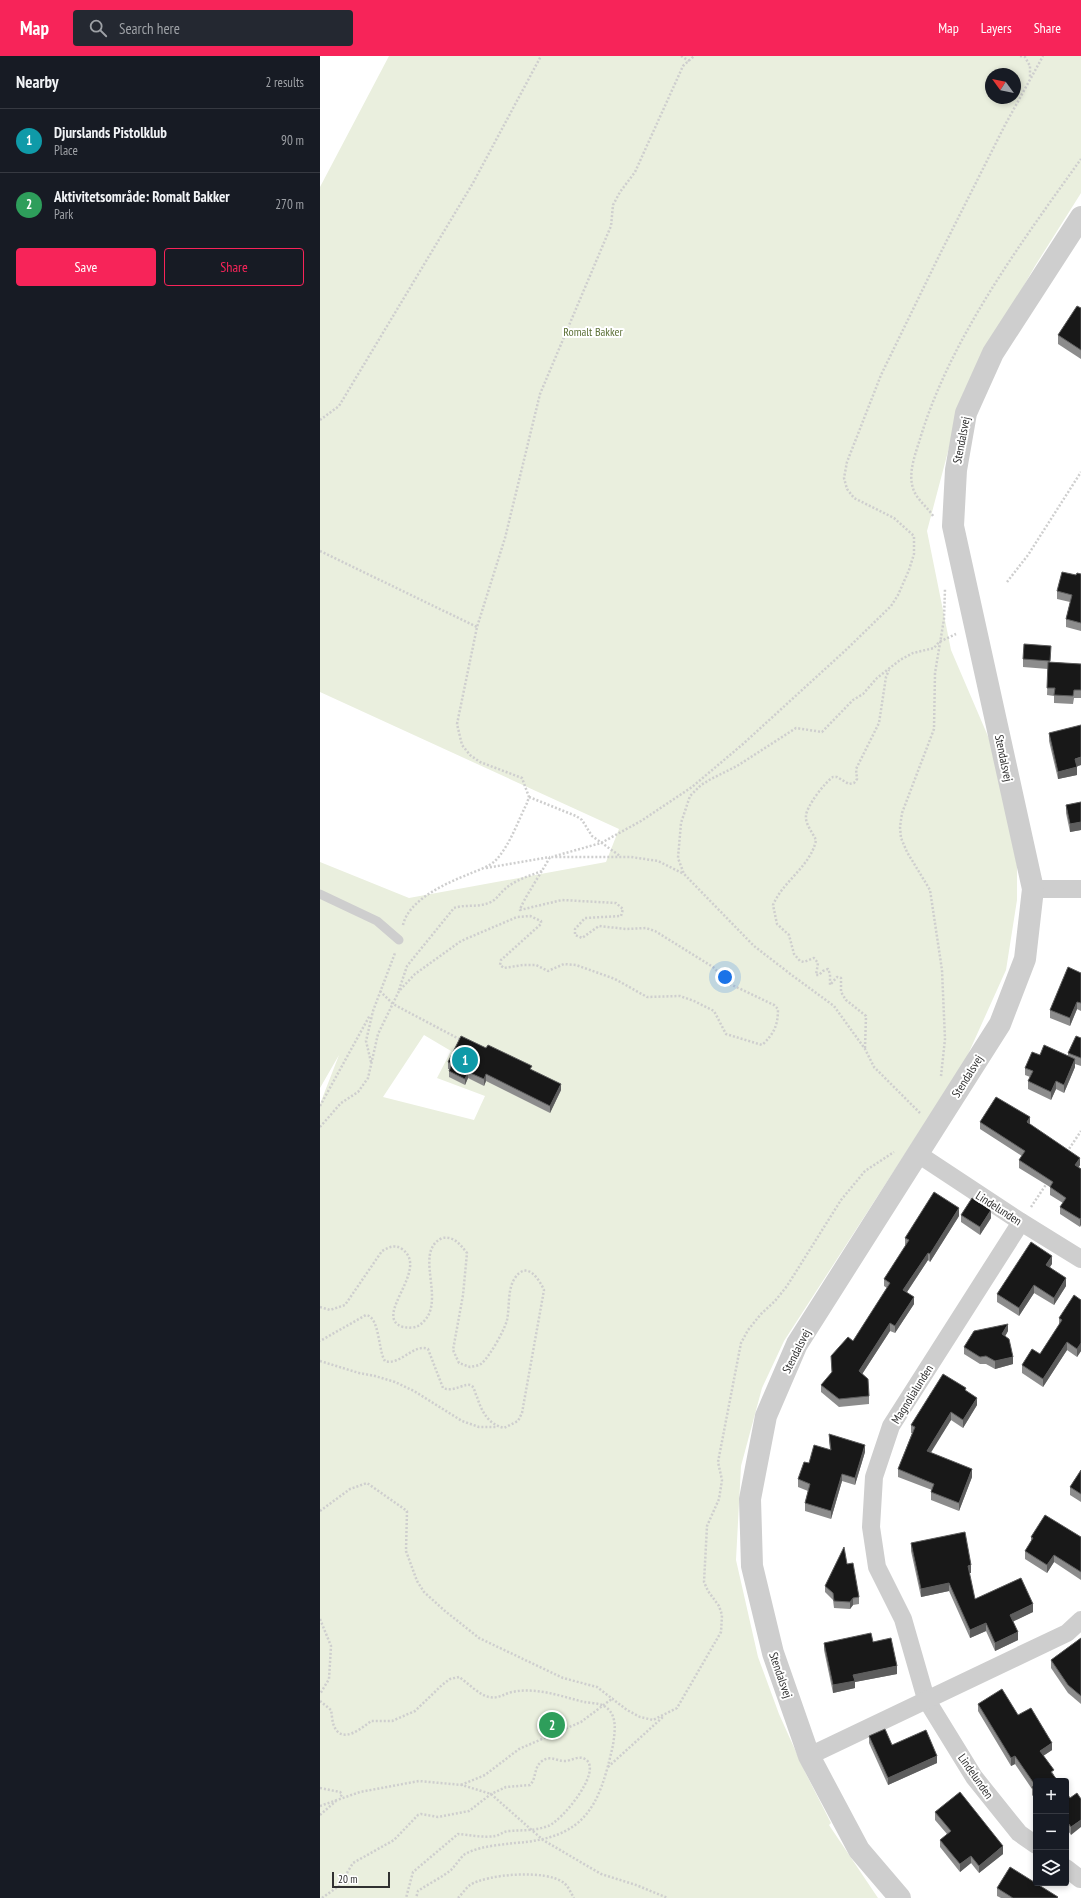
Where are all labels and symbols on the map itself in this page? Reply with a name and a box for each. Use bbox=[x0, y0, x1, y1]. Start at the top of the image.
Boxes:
north arrow bbox=[985, 68, 1021, 104]
park label: Romalt Bakker bbox=[563, 324, 624, 339]
street label: Stendalsvej bbox=[949, 415, 973, 465]
street label: Stendalsvej bbox=[992, 733, 1016, 783]
your location bbox=[715, 967, 735, 987]
pin: 1 bbox=[452, 1045, 478, 1075]
street label: Stendalsvej bbox=[948, 1052, 986, 1100]
street label: Lindelunden bbox=[973, 1188, 1025, 1228]
street label: Stendalsvej bbox=[779, 1326, 813, 1376]
street label: Magnolialunden bbox=[888, 1362, 936, 1426]
street label: Stendalsvej bbox=[766, 1650, 796, 1700]
pin: 2 bbox=[539, 1710, 565, 1740]
street label: Lindelunden bbox=[955, 1751, 997, 1801]
scale bar bbox=[332, 1870, 390, 1889]

